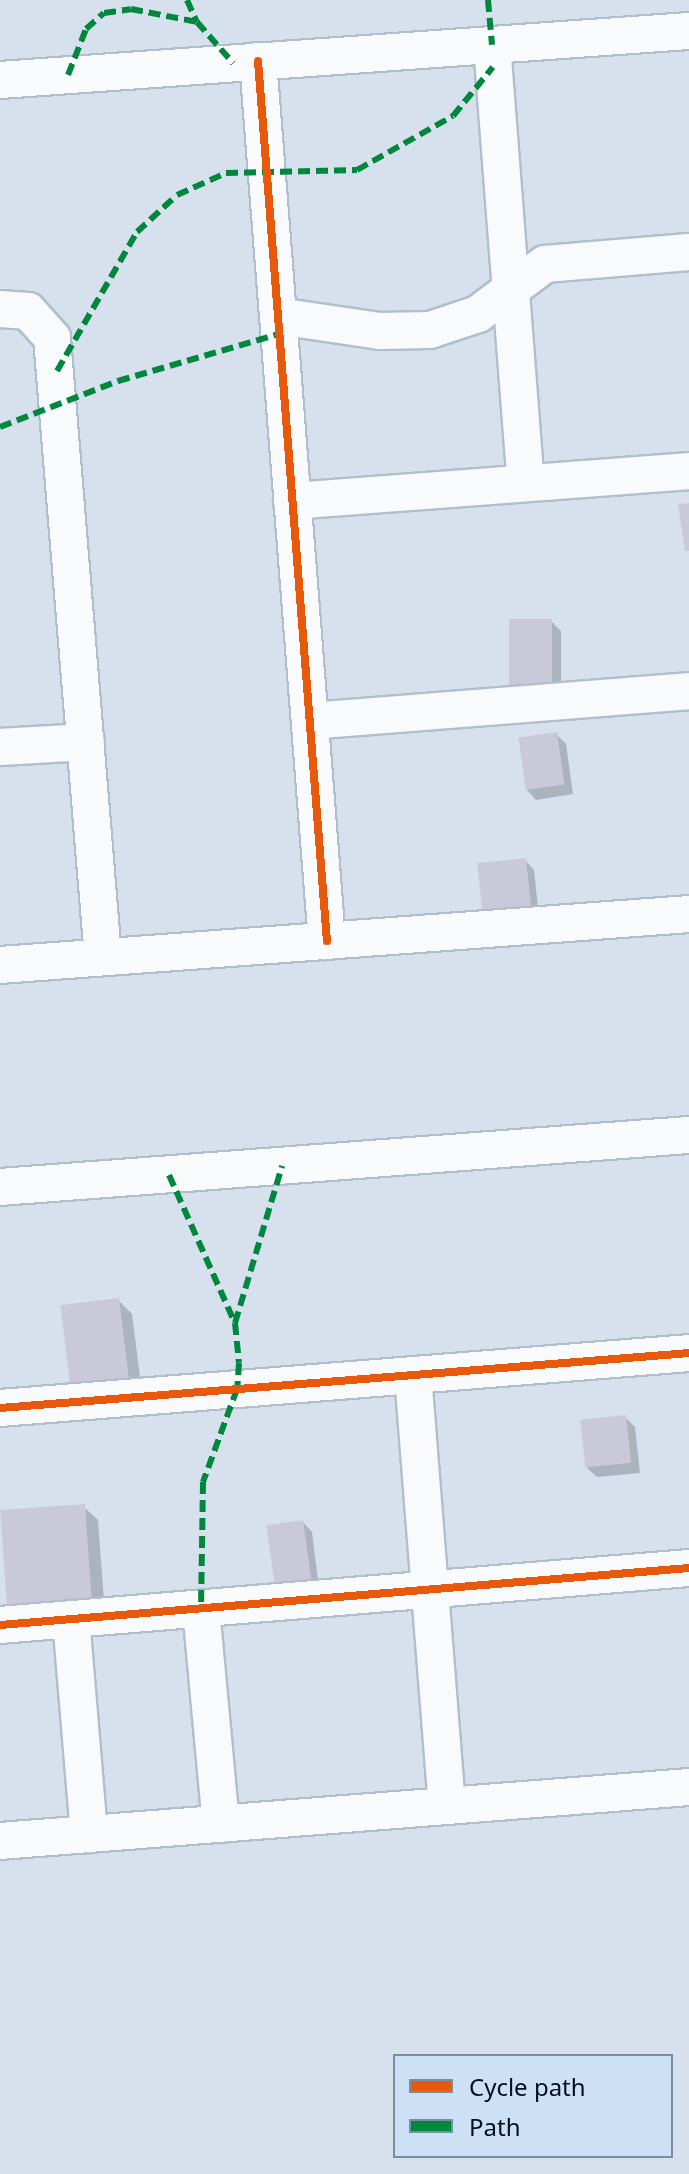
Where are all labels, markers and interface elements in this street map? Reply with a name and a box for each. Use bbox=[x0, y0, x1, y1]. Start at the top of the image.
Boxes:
legend bbox=[393, 2054, 673, 2158]
text: Cycle path bbox=[469, 2070, 586, 2103]
text: Path bbox=[469, 2110, 520, 2143]

